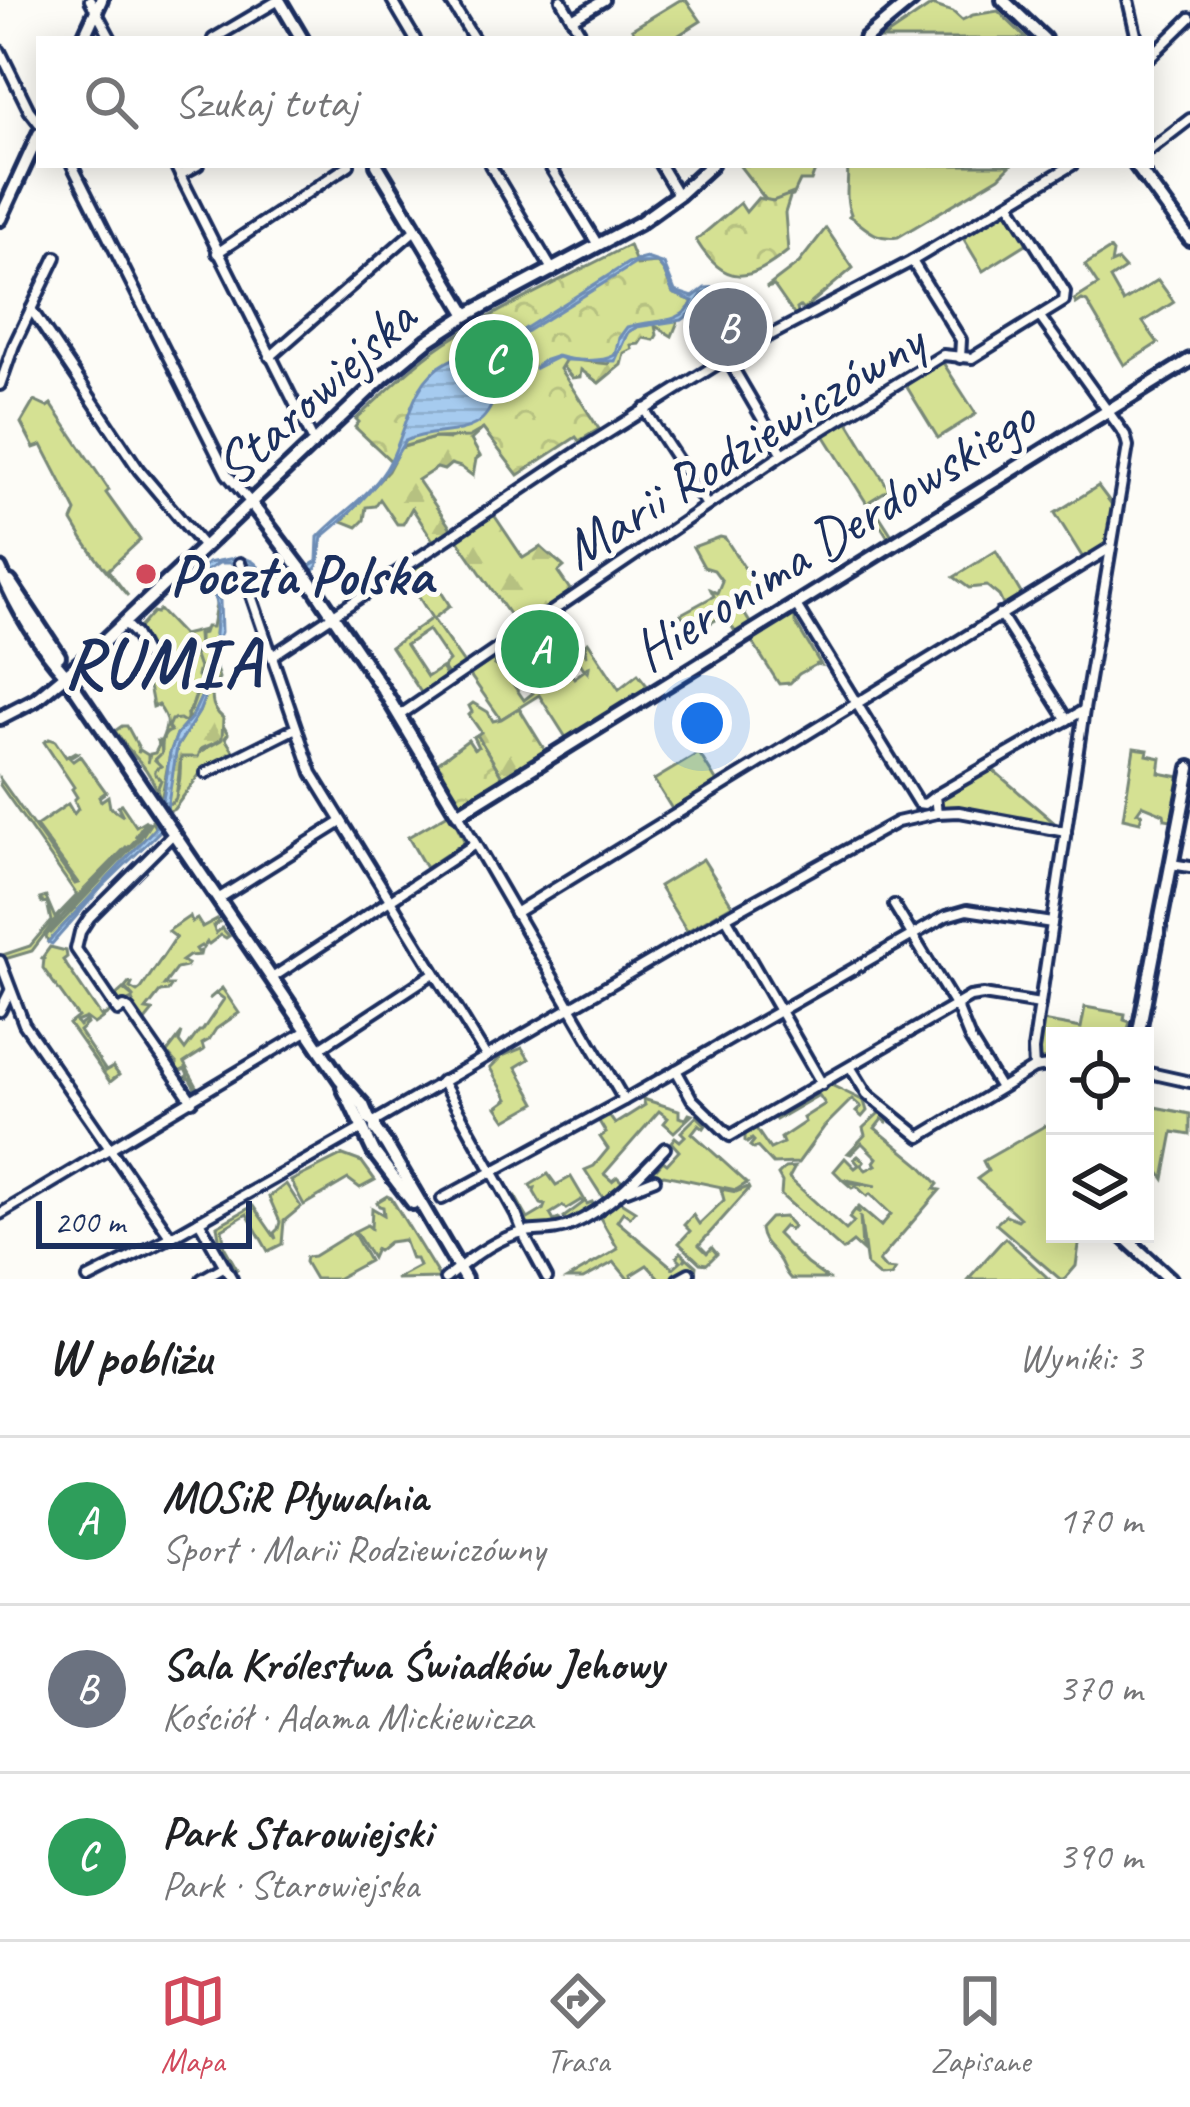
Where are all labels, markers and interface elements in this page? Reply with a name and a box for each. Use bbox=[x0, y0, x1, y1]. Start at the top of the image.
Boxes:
search box bbox=[36, 36, 1154, 168]
icon: search bbox=[78, 69, 144, 135]
text: Szukaj tutaj bbox=[174, 74, 357, 131]
street label: Starowiejska bbox=[199, 280, 433, 501]
pin: B bbox=[689, 282, 767, 372]
street label: Marii Rodziewiczówny bbox=[548, 302, 941, 585]
pin: C bbox=[455, 314, 533, 404]
street label: Hieronima Derdowskiego bbox=[619, 380, 1051, 687]
place label: Poczta Polska bbox=[170, 539, 437, 611]
marker: Poczta Polska bbox=[133, 561, 159, 587]
pin: A bbox=[501, 604, 579, 694]
district label: RUMIA bbox=[64, 620, 264, 707]
your location bbox=[672, 693, 732, 753]
map controls bbox=[1046, 1027, 1154, 1243]
button: locate bbox=[1046, 1027, 1154, 1135]
button: layers bbox=[1046, 1135, 1154, 1243]
scale bar bbox=[36, 1195, 252, 1248]
text: 200 m bbox=[54, 1201, 125, 1243]
text: W pobliżu bbox=[48, 1325, 211, 1389]
text: Wyniki: 3 bbox=[1019, 1333, 1142, 1382]
text: MOSiR Pływalnia bbox=[162, 1468, 428, 1525]
text: A bbox=[77, 1496, 97, 1545]
text: 170 m bbox=[1058, 1496, 1142, 1545]
text: Sport · Marii Rodziewiczówny bbox=[162, 1525, 545, 1574]
text: Sala Królestwa Świadków Jehowy bbox=[162, 1636, 664, 1693]
text: B bbox=[77, 1664, 97, 1713]
text: 370 m bbox=[1058, 1664, 1142, 1713]
text: Kościół · Adama Mickiewicza bbox=[162, 1693, 533, 1742]
text: Park Starowiejski bbox=[162, 1804, 431, 1861]
text: C bbox=[78, 1832, 96, 1881]
text: 390 m bbox=[1058, 1832, 1142, 1881]
text: Park · Starowiejska bbox=[162, 1861, 419, 1910]
tab: Mapa bbox=[160, 1968, 226, 2082]
tab: Trasa bbox=[545, 1968, 611, 2082]
tab: Zapisane bbox=[930, 1968, 1030, 2082]

